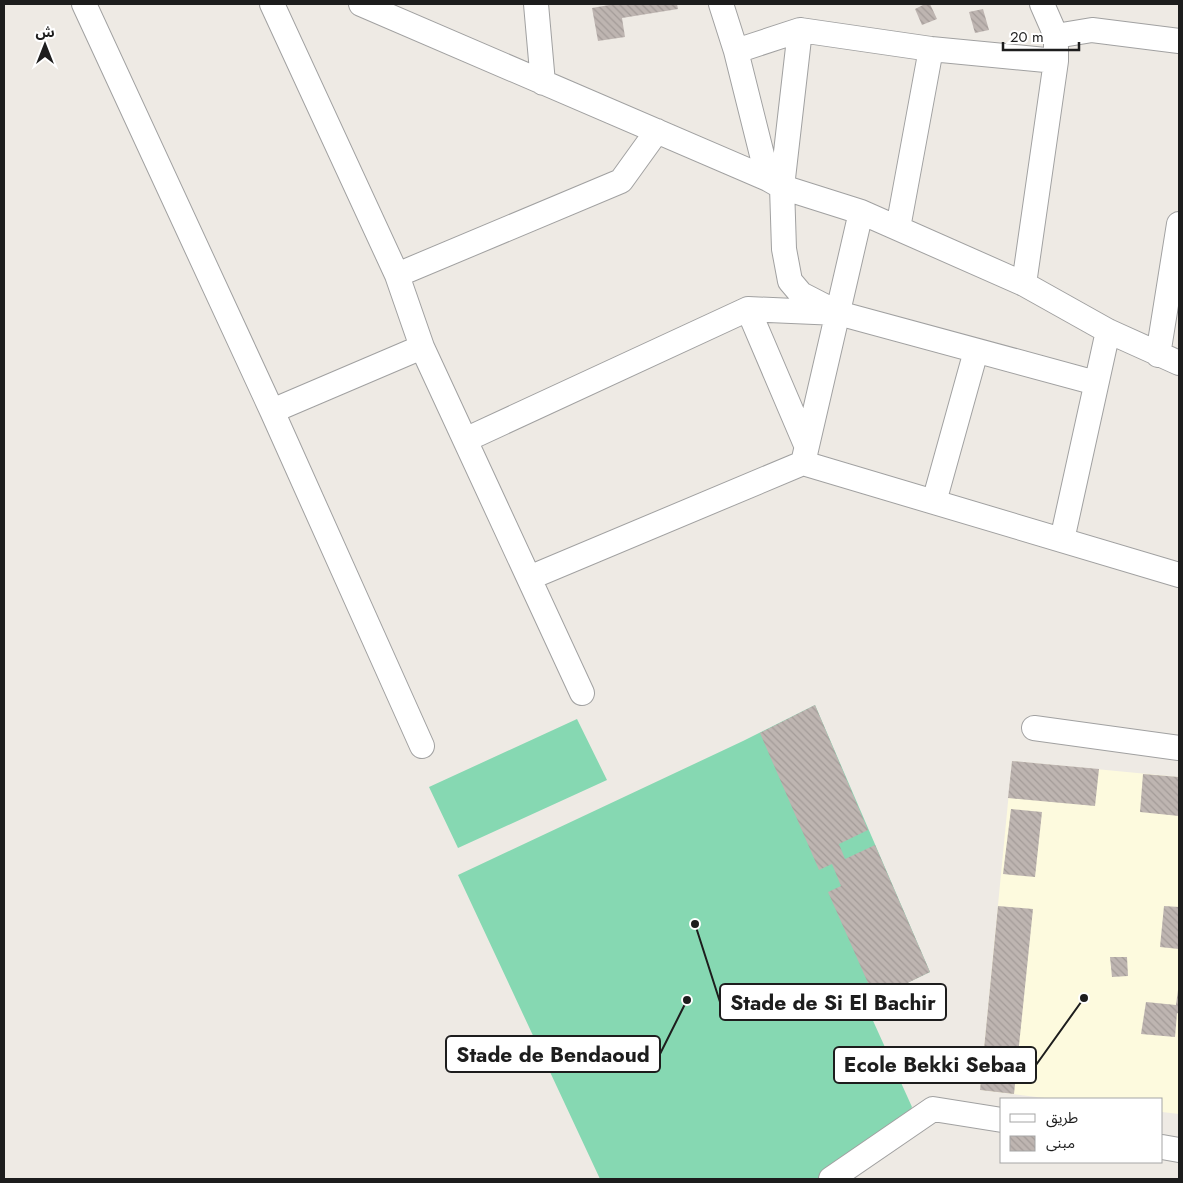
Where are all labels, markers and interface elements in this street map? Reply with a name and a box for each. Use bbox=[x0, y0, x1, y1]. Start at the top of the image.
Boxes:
north arrow bbox=[20, 20, 70, 70]
scale bar bbox=[1003, 20, 1079, 52]
text: ش bbox=[35, 22, 55, 42]
text: 20 m bbox=[1010, 26, 1044, 48]
callout: Stade de Si El Bachir bbox=[720, 984, 946, 1020]
text: Stade de Si El Bachir bbox=[730, 988, 936, 1018]
callout: Stade de Bendaoud bbox=[446, 1036, 660, 1072]
text: Stade de Bendaoud bbox=[456, 1040, 650, 1070]
callout: Ecole Bekki Sebaa bbox=[834, 1047, 1036, 1083]
text: Ecole Bekki Sebaa bbox=[844, 1050, 1026, 1080]
legend bbox=[1000, 1098, 1163, 1163]
text: طريق bbox=[1046, 1107, 1078, 1129]
text: مبنى bbox=[1046, 1132, 1075, 1154]

